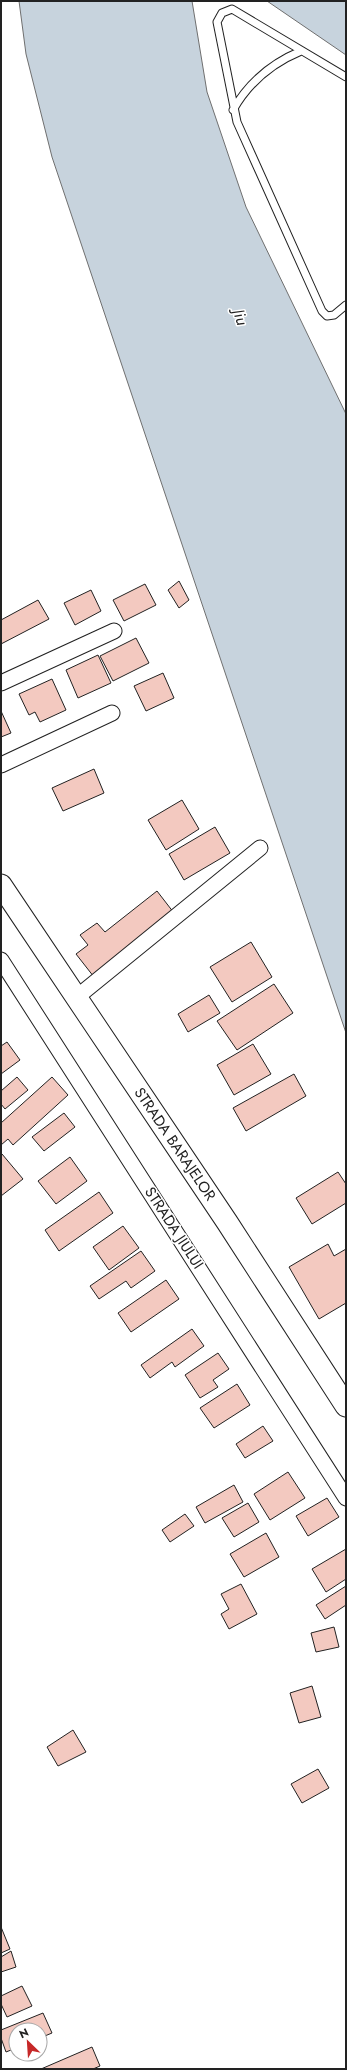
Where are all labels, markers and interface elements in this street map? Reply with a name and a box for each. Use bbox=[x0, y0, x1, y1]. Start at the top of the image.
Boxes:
water label: Jiu bbox=[226, 303, 254, 328]
street label: STRADA BARAJELOR bbox=[129, 1083, 221, 1206]
street label: STRADA JIULUI bbox=[139, 1183, 209, 1273]
north arrow bbox=[8, 2022, 48, 2062]
text: N bbox=[16, 2024, 31, 2042]

